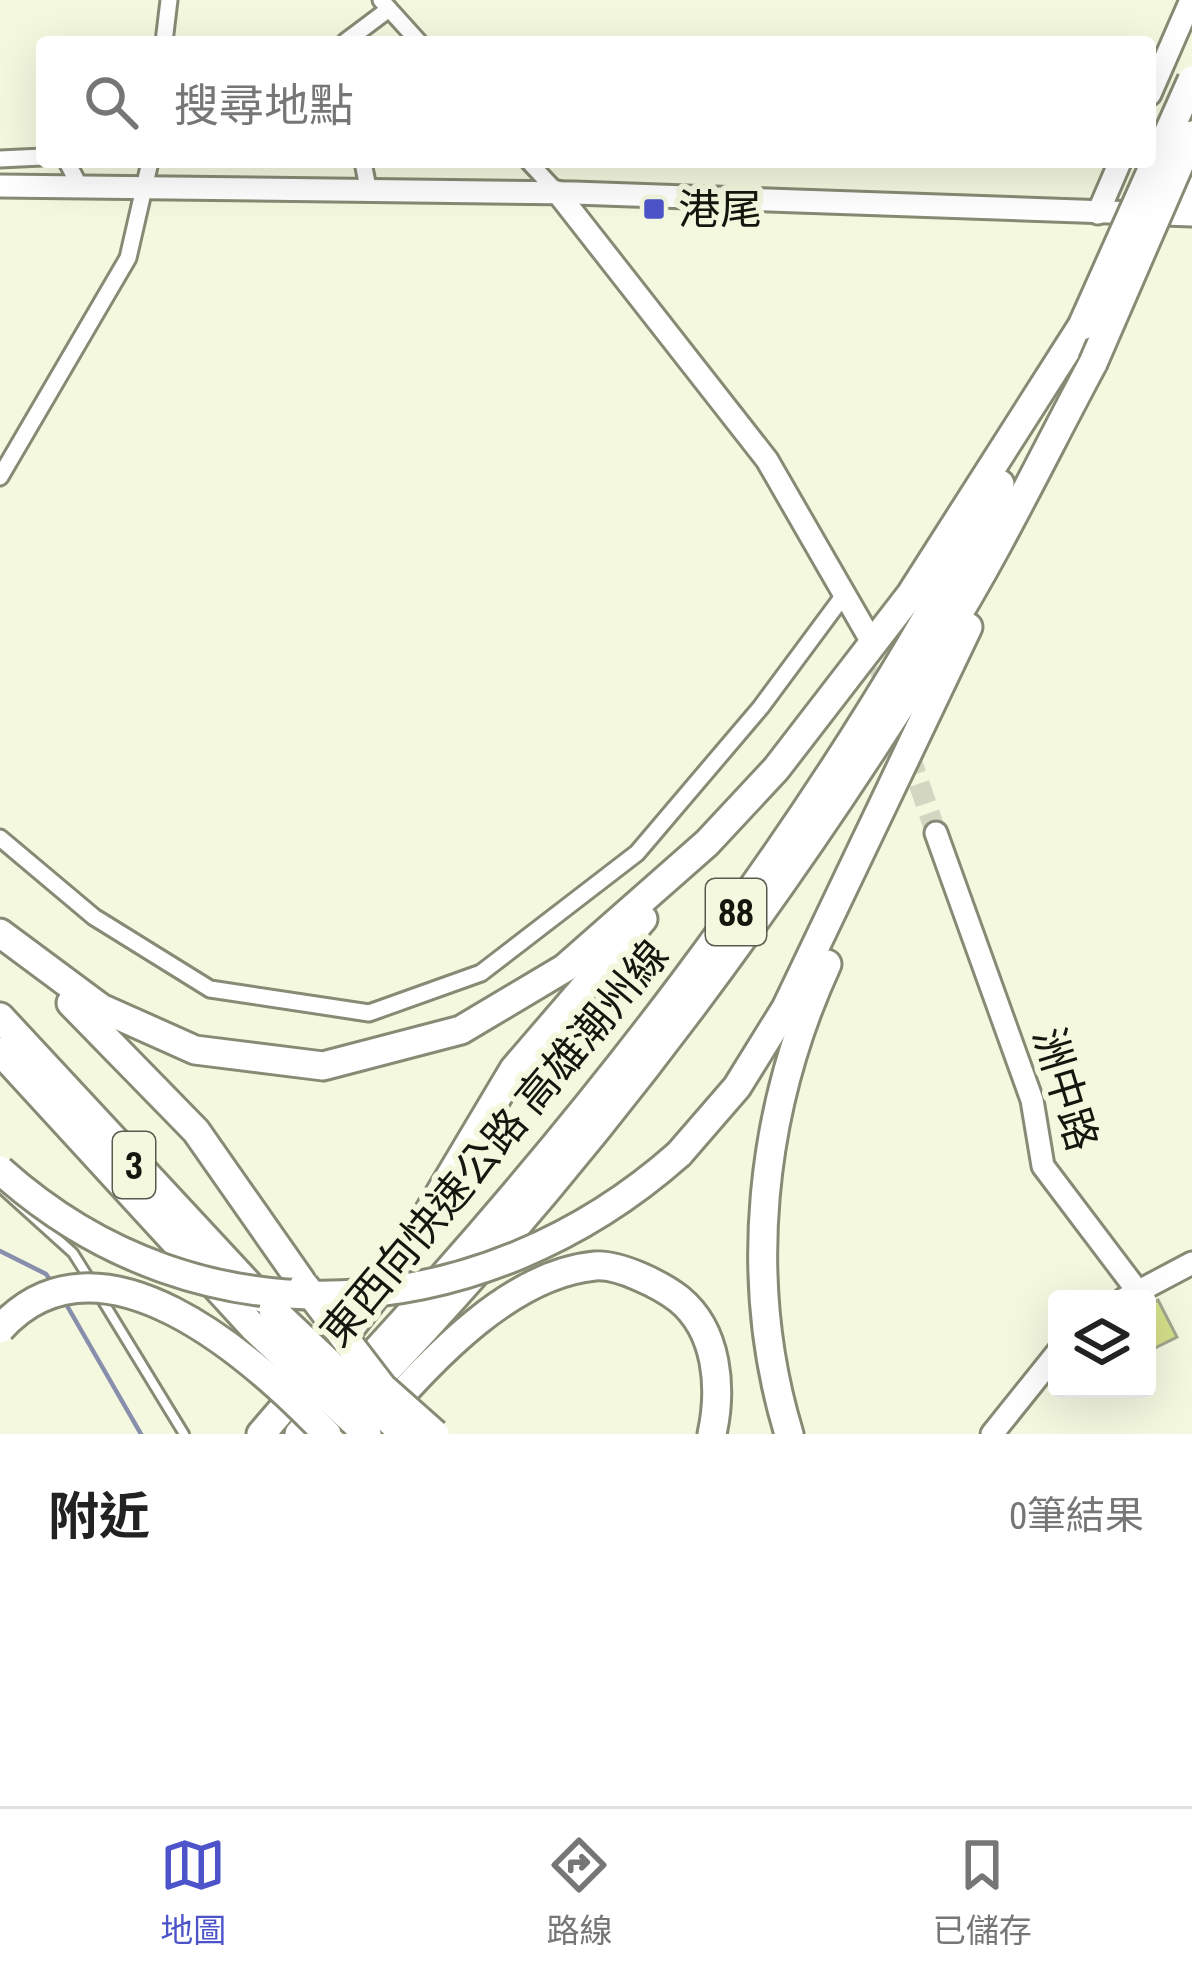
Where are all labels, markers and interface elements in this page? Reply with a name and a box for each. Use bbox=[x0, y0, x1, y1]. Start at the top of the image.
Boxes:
search box bbox=[36, 36, 1156, 168]
icon: search bbox=[78, 69, 144, 135]
text: 搜尋地點 bbox=[174, 74, 354, 135]
place label: 港尾 bbox=[678, 181, 762, 237]
marker: 港尾 bbox=[641, 196, 667, 222]
road number: 88 bbox=[706, 879, 766, 945]
street label: 東西向快速公路 高雄潮州線 bbox=[307, 928, 681, 1358]
street label: 洲中路 bbox=[1021, 1021, 1111, 1157]
road number: 3 bbox=[113, 1132, 155, 1198]
map controls bbox=[1048, 1290, 1156, 1398]
button: layers bbox=[1048, 1290, 1156, 1398]
text: 附近 bbox=[48, 1481, 150, 1550]
text: 0筆結果 bbox=[1009, 1489, 1144, 1541]
tab: 地圖 bbox=[160, 1832, 226, 1952]
tab: 路線 bbox=[546, 1832, 612, 1952]
tab: 已儲存 bbox=[933, 1832, 1032, 1952]

